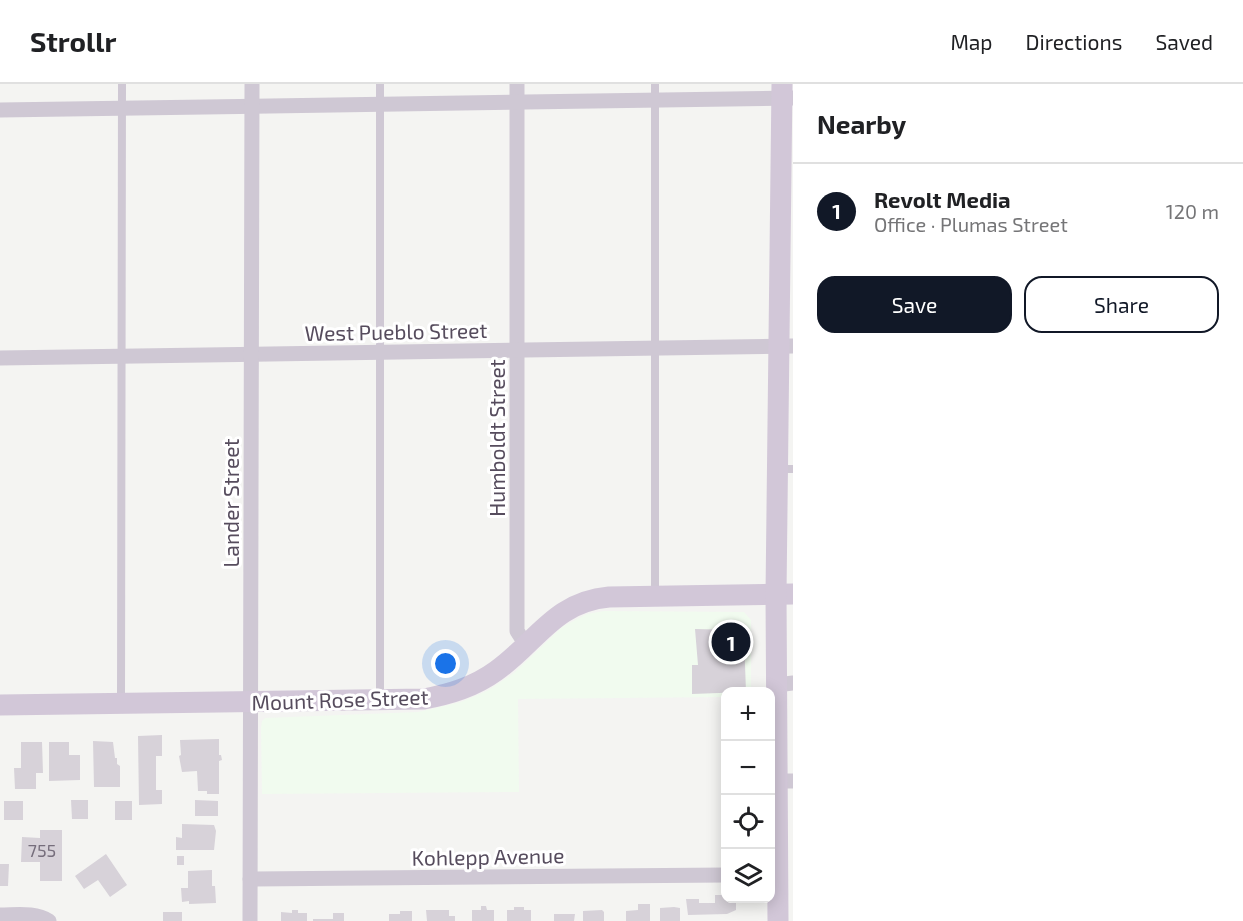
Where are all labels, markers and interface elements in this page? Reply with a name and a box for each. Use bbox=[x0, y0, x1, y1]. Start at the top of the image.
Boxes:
text: Strollr bbox=[30, 24, 116, 58]
text: Map bbox=[950, 29, 993, 54]
text: Directions bbox=[1026, 29, 1122, 54]
text: Saved bbox=[1155, 29, 1213, 54]
text: Nearby bbox=[817, 108, 906, 139]
text: Revolt Media bbox=[874, 186, 1011, 212]
text: 1 bbox=[832, 199, 841, 223]
text: 120 m bbox=[1166, 199, 1219, 223]
text: Office · Plumas Street bbox=[874, 212, 1068, 236]
button: Save bbox=[817, 276, 1012, 333]
button: Share bbox=[1024, 276, 1219, 333]
street label: West Pueblo Street bbox=[304, 317, 488, 345]
street label: Humboldt Street bbox=[484, 359, 509, 517]
street label: Lander Street bbox=[218, 439, 243, 567]
pin: 1 bbox=[712, 620, 750, 664]
your location bbox=[431, 649, 460, 678]
street label: Mount Rose Street bbox=[251, 683, 429, 715]
map controls bbox=[721, 687, 775, 903]
button: + bbox=[721, 687, 775, 741]
button: − bbox=[721, 741, 775, 795]
button: locate bbox=[721, 795, 775, 849]
house number: 755 bbox=[28, 839, 56, 861]
street label: Kohlepp Avenue bbox=[411, 842, 565, 870]
button: layers bbox=[721, 849, 775, 903]

